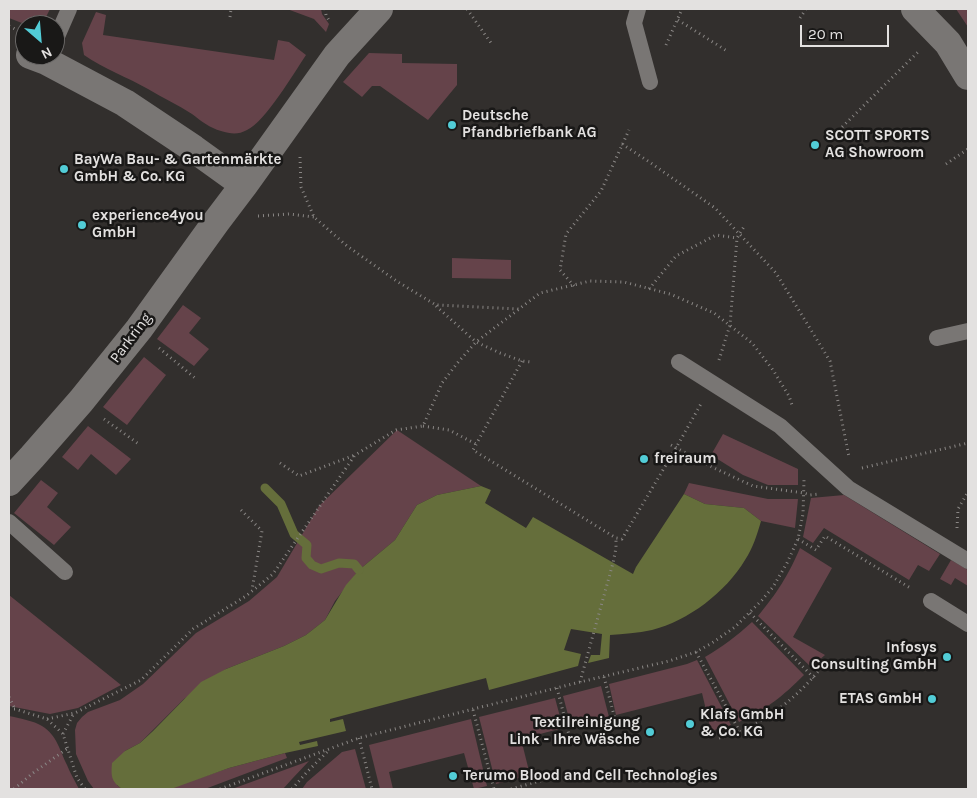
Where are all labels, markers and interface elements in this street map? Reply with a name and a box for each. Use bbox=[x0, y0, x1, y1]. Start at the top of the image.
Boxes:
north arrow bbox=[15, 15, 65, 65]
scale bar bbox=[802, 15, 891, 47]
text: 20 m bbox=[808, 25, 843, 43]
text: N bbox=[38, 43, 55, 63]
place label: Deutsche Pfandbriefbank AG bbox=[462, 107, 597, 142]
marker: Deutsche Pfandbriefbank AG bbox=[446, 119, 458, 131]
place label: SCOTT SPORTS AG Showroom bbox=[825, 127, 930, 162]
marker: SCOTT SPORTS AG Showroom bbox=[809, 139, 821, 151]
place label: BayWa Bau- & Gartenmärkte GmbH & Co. KG bbox=[74, 151, 281, 186]
marker: BayWa Bau- & Gartenmärkte GmbH & Co. KG bbox=[58, 163, 70, 175]
place label: experience4you GmbH bbox=[92, 207, 204, 242]
marker: experience4you GmbH bbox=[76, 219, 88, 231]
street label: Parkring bbox=[106, 309, 156, 367]
place label: freiraum bbox=[654, 450, 717, 468]
marker: freiraum bbox=[638, 453, 650, 465]
place label: Infosys Consulting GmbH bbox=[811, 639, 937, 674]
marker: Infosys Consulting GmbH bbox=[941, 651, 953, 663]
place label: ETAS GmbH bbox=[839, 690, 922, 708]
marker: ETAS GmbH bbox=[926, 693, 938, 705]
place label: Klafs GmbH & Co. KG bbox=[700, 706, 784, 741]
place label: Textilreinigung Link - Ihre Wäsche bbox=[509, 714, 640, 749]
marker: Klafs GmbH & Co. KG bbox=[684, 718, 696, 730]
marker: Textilreinigung Link - Ihre Wäsche bbox=[644, 726, 656, 738]
place label: Terumo Blood and Cell Technologies bbox=[463, 767, 718, 785]
marker: Terumo Blood and Cell Technologies bbox=[447, 770, 459, 782]

